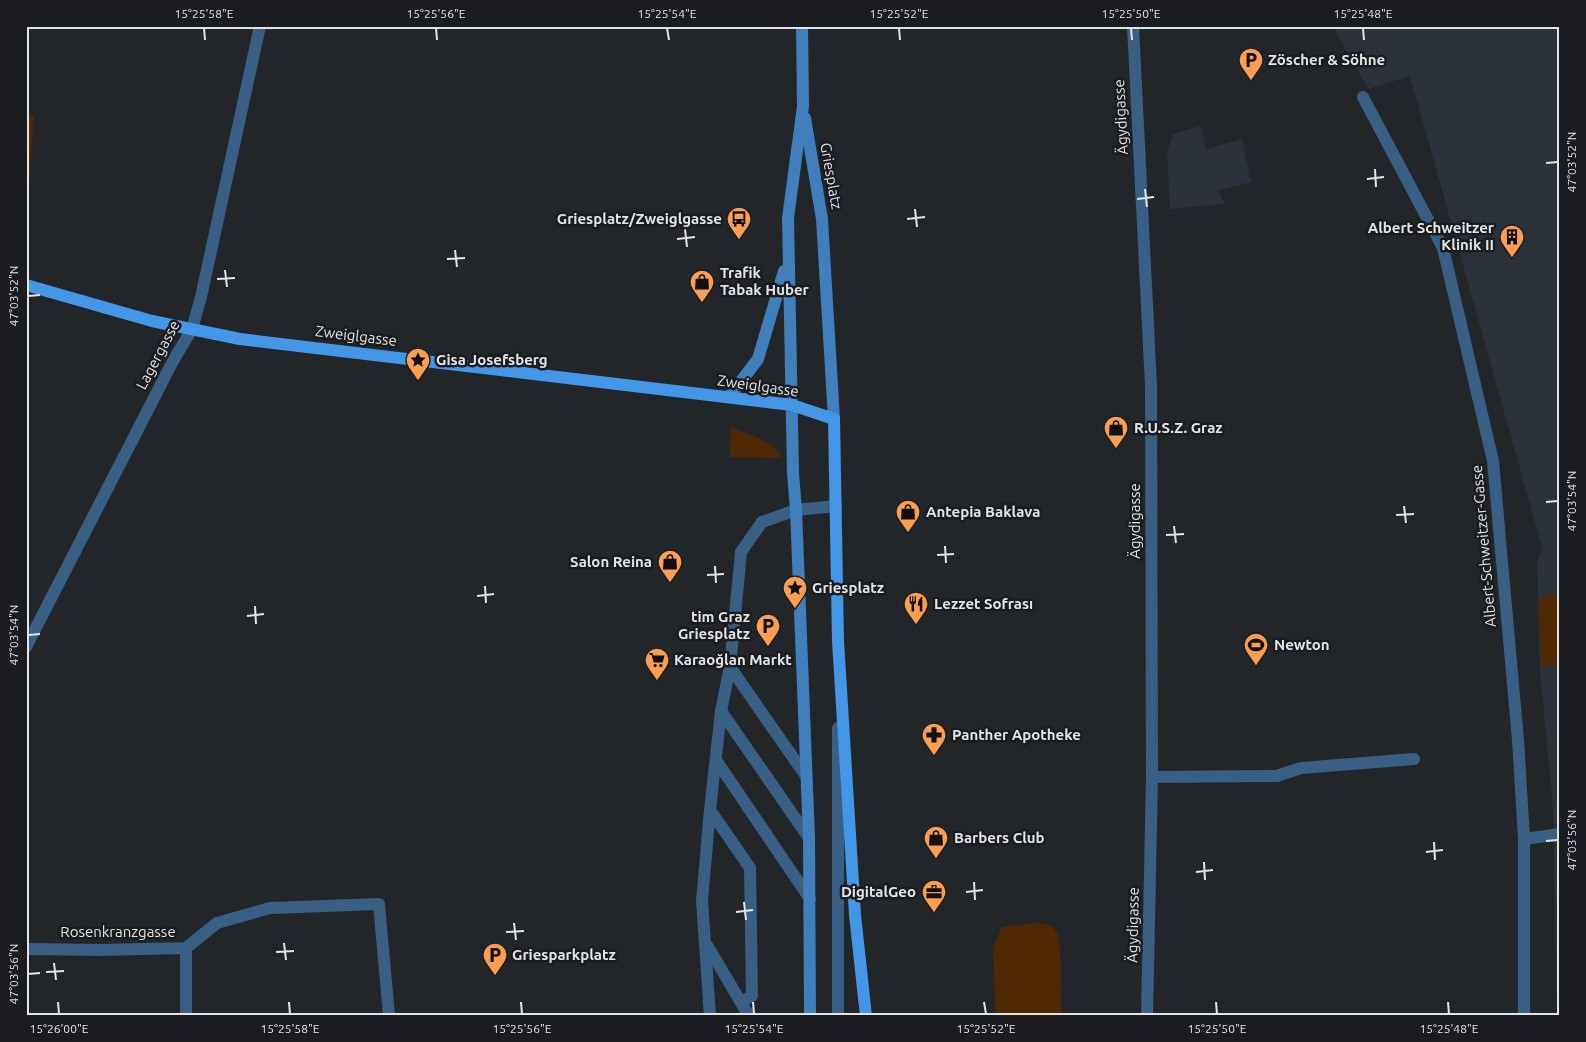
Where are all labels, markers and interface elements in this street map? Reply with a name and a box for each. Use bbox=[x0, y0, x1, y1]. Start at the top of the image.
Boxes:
text: 15°25'58"E bbox=[175, 7, 234, 20]
text: 15°25'56"E bbox=[407, 7, 466, 20]
text: 15°25'54"E bbox=[638, 7, 697, 20]
text: 15°25'52"E bbox=[870, 7, 929, 20]
text: 15°25'50"E bbox=[1102, 7, 1161, 20]
text: 15°25'48"E bbox=[1334, 7, 1393, 20]
parking icon: Zöscher & Söhne bbox=[1238, 47, 1264, 81]
place label: Zöscher & Söhne bbox=[1268, 51, 1385, 68]
street label: Ägydigasse bbox=[1110, 79, 1131, 155]
text: 47°03'52"N bbox=[1565, 132, 1578, 192]
street label: Griesplatz bbox=[817, 141, 846, 211]
bus stop icon: Griesplatz/Zweiglgasse bbox=[726, 206, 752, 240]
place label: Griesplatz/Zweiglgasse bbox=[557, 210, 722, 227]
place label: Albert Schweitzer Klinik II bbox=[1368, 219, 1495, 253]
building icon: Albert Schweitzer Klinik II bbox=[1499, 224, 1525, 258]
place label: Trafik Tabak Huber bbox=[720, 264, 810, 298]
text: 47°03'52"N bbox=[7, 266, 20, 326]
shop icon: Trafik Tabak Huber bbox=[689, 269, 715, 303]
street label: Lagergasse bbox=[132, 317, 183, 392]
street label: Zweiglgasse bbox=[314, 322, 398, 349]
place icon: Gisa Josefsberg bbox=[405, 347, 431, 381]
place label: Gisa Josefsberg bbox=[436, 351, 548, 368]
street label: Zweiglgasse bbox=[716, 371, 800, 400]
shop icon: R.U.S.Z. Graz bbox=[1103, 415, 1129, 449]
place label: R.U.S.Z. Graz bbox=[1134, 419, 1223, 436]
street label: Albert-Schweitzer-Gasse bbox=[1468, 464, 1499, 628]
text: 47°03'54"N bbox=[1565, 471, 1578, 531]
street label: Ägydigasse bbox=[1126, 483, 1143, 559]
shop icon: Antepia Baklava bbox=[895, 499, 921, 533]
place label: Antepia Baklava bbox=[926, 503, 1040, 520]
shop icon: Salon Reina bbox=[657, 549, 683, 583]
place label: Salon Reina bbox=[570, 553, 652, 570]
place icon: Griesplatz bbox=[782, 575, 808, 609]
place label: Griesplatz bbox=[812, 579, 884, 596]
restaurant icon: Lezzet Sofrası bbox=[903, 591, 929, 625]
place label: Lezzet Sofrası bbox=[934, 595, 1033, 612]
text: 47°03'54"N bbox=[7, 605, 20, 665]
place label: tim Graz Griesplatz bbox=[678, 608, 750, 642]
parking icon: tim Graz Griesplatz bbox=[755, 613, 781, 647]
sports icon: Newton bbox=[1243, 632, 1269, 666]
place label: Newton bbox=[1274, 636, 1330, 653]
supermarket icon: Karaoğlan Markt bbox=[644, 647, 670, 681]
place label: Karaoğlan Markt bbox=[674, 651, 792, 668]
pharmacy icon: Panther Apotheke bbox=[921, 722, 947, 756]
place label: Panther Apotheke bbox=[952, 726, 1081, 743]
text: 47°03'56"N bbox=[1565, 810, 1578, 870]
shop icon: Barbers Club bbox=[923, 825, 949, 859]
place label: Barbers Club bbox=[954, 829, 1045, 846]
office icon: DigitalGeo bbox=[921, 879, 947, 913]
place label: DigitalGeo bbox=[841, 883, 916, 900]
street label: Ägydigasse bbox=[1123, 887, 1142, 963]
street label: Rosenkranzgasse bbox=[60, 923, 176, 940]
parking icon: Griesparkplatz bbox=[482, 942, 508, 976]
text: 47°03'56"N bbox=[7, 944, 20, 1004]
place label: Griesparkplatz bbox=[512, 946, 616, 963]
text: 15°26'00"E bbox=[30, 1022, 89, 1035]
text: 15°25'58"E bbox=[261, 1022, 320, 1035]
text: 15°25'56"E bbox=[493, 1022, 552, 1035]
text: 15°25'54"E bbox=[725, 1022, 784, 1035]
text: 15°25'52"E bbox=[957, 1022, 1016, 1035]
text: 15°25'50"E bbox=[1188, 1022, 1247, 1035]
text: 15°25'48"E bbox=[1420, 1022, 1479, 1035]

